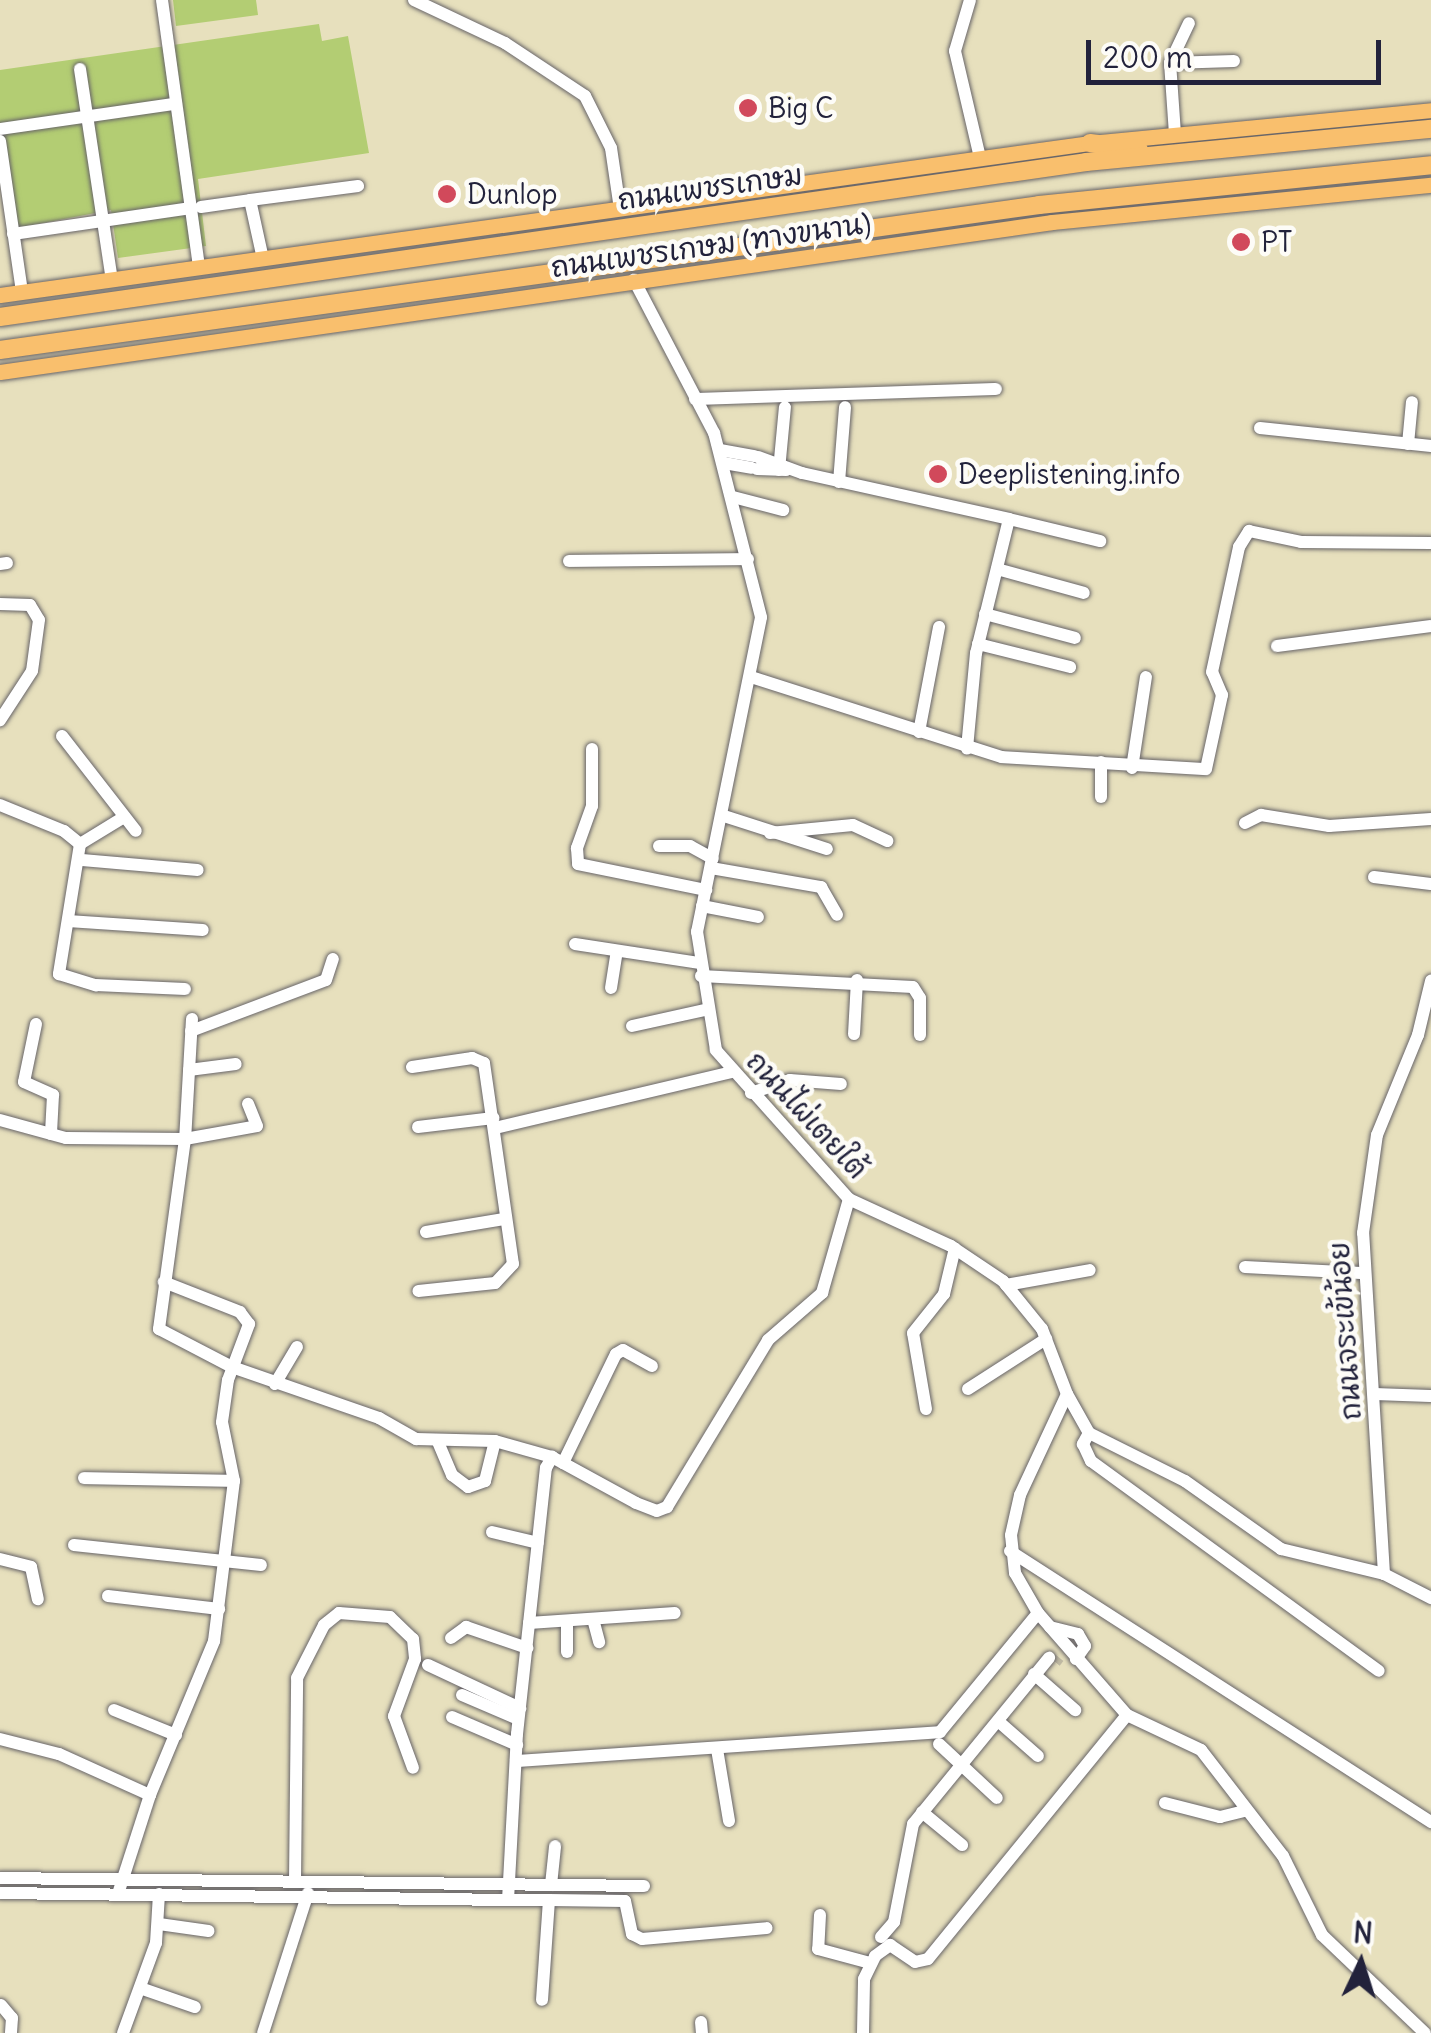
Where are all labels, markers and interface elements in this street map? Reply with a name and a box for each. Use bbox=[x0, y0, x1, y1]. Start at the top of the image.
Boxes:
scale bar bbox=[1091, 20, 1386, 82]
text: 200 m bbox=[1103, 38, 1192, 76]
place label: Big C bbox=[768, 91, 833, 125]
marker: Big C bbox=[737, 97, 759, 119]
street label: ถนนเพชรเกษม bbox=[615, 157, 805, 217]
place label: Dunlop bbox=[467, 177, 557, 211]
marker: Dunlop bbox=[436, 183, 458, 205]
street label: ถนนเพชรเกษม (ทางขนาน) bbox=[549, 206, 873, 284]
place label: PT bbox=[1261, 225, 1292, 259]
marker: PT bbox=[1230, 231, 1252, 253]
place label: Deeplistening.info bbox=[958, 457, 1181, 491]
marker: Deeplistening.info bbox=[927, 463, 949, 485]
street label: ถนนไผ่เตยใต้ bbox=[740, 1044, 874, 1186]
street label: ถนนจระเข้น้อย bbox=[1322, 1241, 1368, 1421]
north arrow bbox=[1311, 1913, 1411, 2013]
text: N bbox=[1352, 1914, 1374, 1952]

